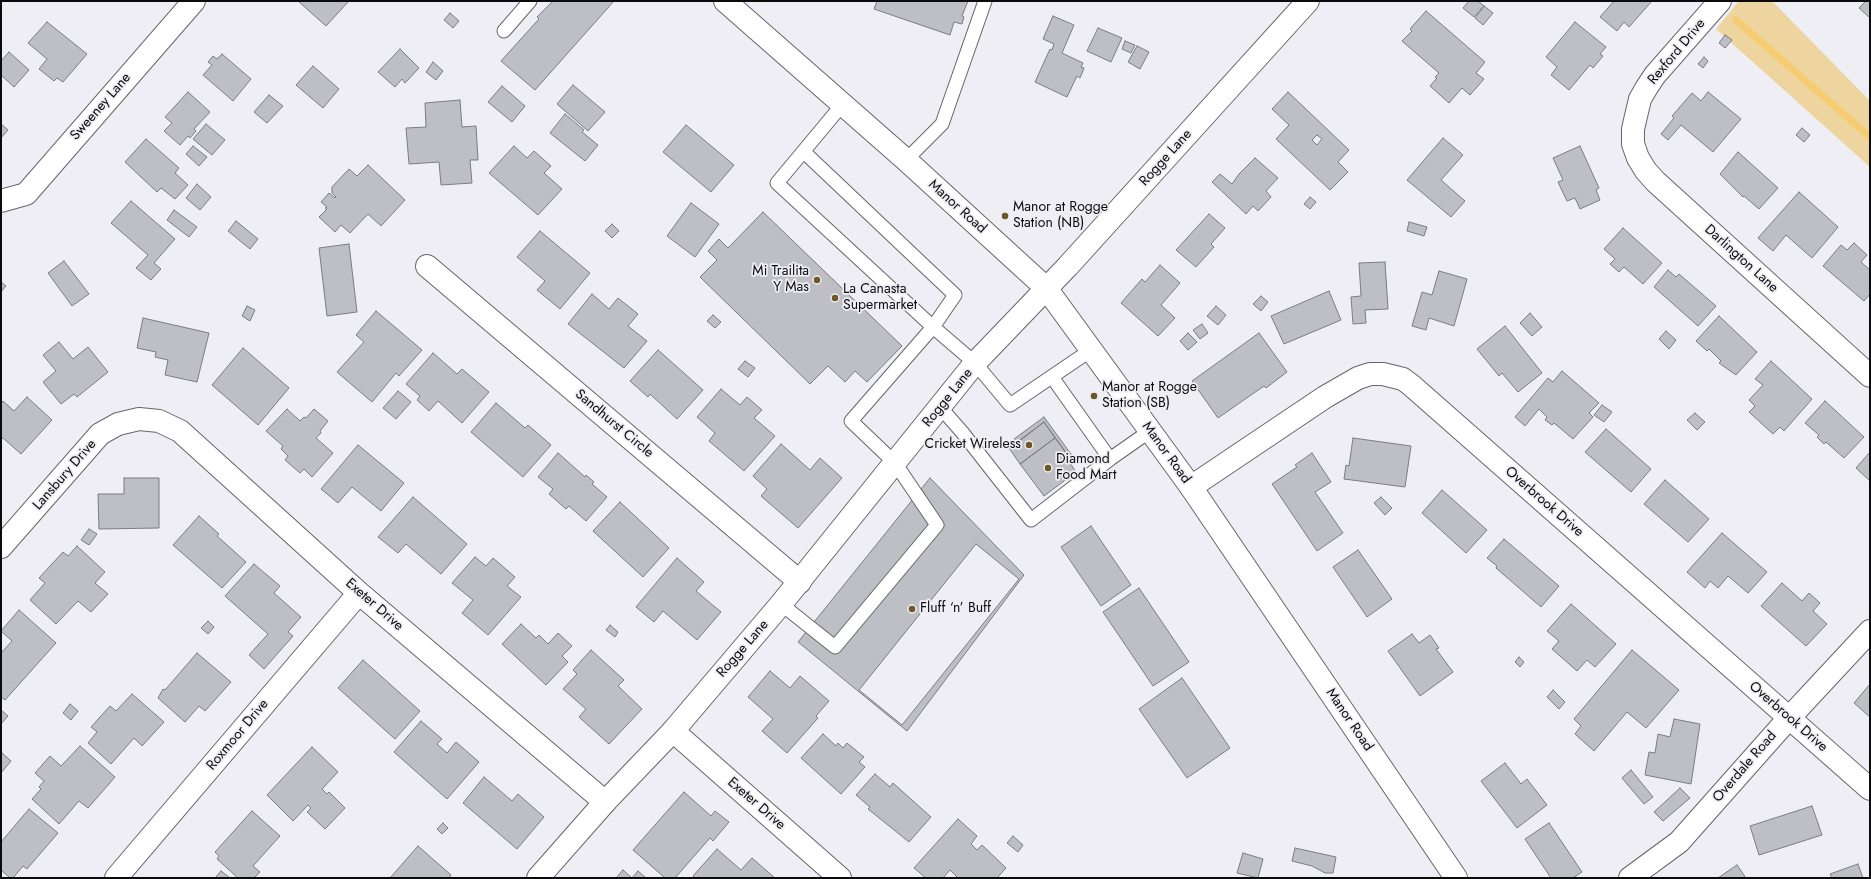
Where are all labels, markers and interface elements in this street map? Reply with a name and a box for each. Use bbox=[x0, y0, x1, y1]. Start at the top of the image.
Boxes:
street label: Rexford Drive bbox=[1645, 16, 1709, 88]
street label: Sweeney Lane bbox=[67, 70, 135, 144]
street label: Rogge Lane bbox=[1136, 126, 1196, 190]
street label: Manor Road bbox=[925, 177, 989, 237]
place label: Manor at Rogge Station (NB) bbox=[1013, 200, 1108, 232]
marker: Manor at Rogge Station (NB) bbox=[1000, 211, 1010, 221]
street label: Darlington Lane bbox=[1701, 222, 1781, 296]
place label: Mi Trailita Y Mas bbox=[752, 264, 809, 296]
marker: Mi Trailita Y Mas bbox=[812, 275, 822, 285]
place label: La Canasta Supermarket bbox=[843, 282, 917, 314]
marker: La Canasta Supermarket bbox=[830, 293, 840, 303]
street label: Rogge Lane bbox=[919, 365, 977, 431]
place label: Manor at Rogge Station (SB) bbox=[1102, 380, 1197, 412]
street label: Sandhurst Circle bbox=[571, 386, 657, 462]
marker: Manor at Rogge Station (SB) bbox=[1089, 391, 1099, 401]
street label: Manor Road bbox=[1138, 419, 1194, 487]
street label: Lansbury Drive bbox=[30, 436, 100, 514]
place label: Cricket Wireless bbox=[925, 437, 1021, 453]
marker: Cricket Wireless bbox=[1024, 440, 1034, 450]
place label: Diamond Food Mart bbox=[1056, 452, 1116, 484]
marker: Diamond Food Mart bbox=[1043, 463, 1053, 473]
street label: Overbrook Drive bbox=[1501, 463, 1587, 541]
street label: Exeter Drive bbox=[342, 575, 406, 635]
place label: Fluff ‘n’ Buff bbox=[920, 601, 991, 617]
marker: Fluff ‘n’ Buff bbox=[907, 604, 917, 614]
street label: Rogge Lane bbox=[714, 617, 772, 681]
street label: Overbrook Drive bbox=[1745, 678, 1831, 756]
street label: Manor Road bbox=[1322, 685, 1376, 755]
street label: Roxmoor Drive bbox=[203, 696, 273, 774]
street label: Overdale Road bbox=[1710, 728, 1780, 806]
street label: Exeter Drive bbox=[724, 774, 788, 834]

